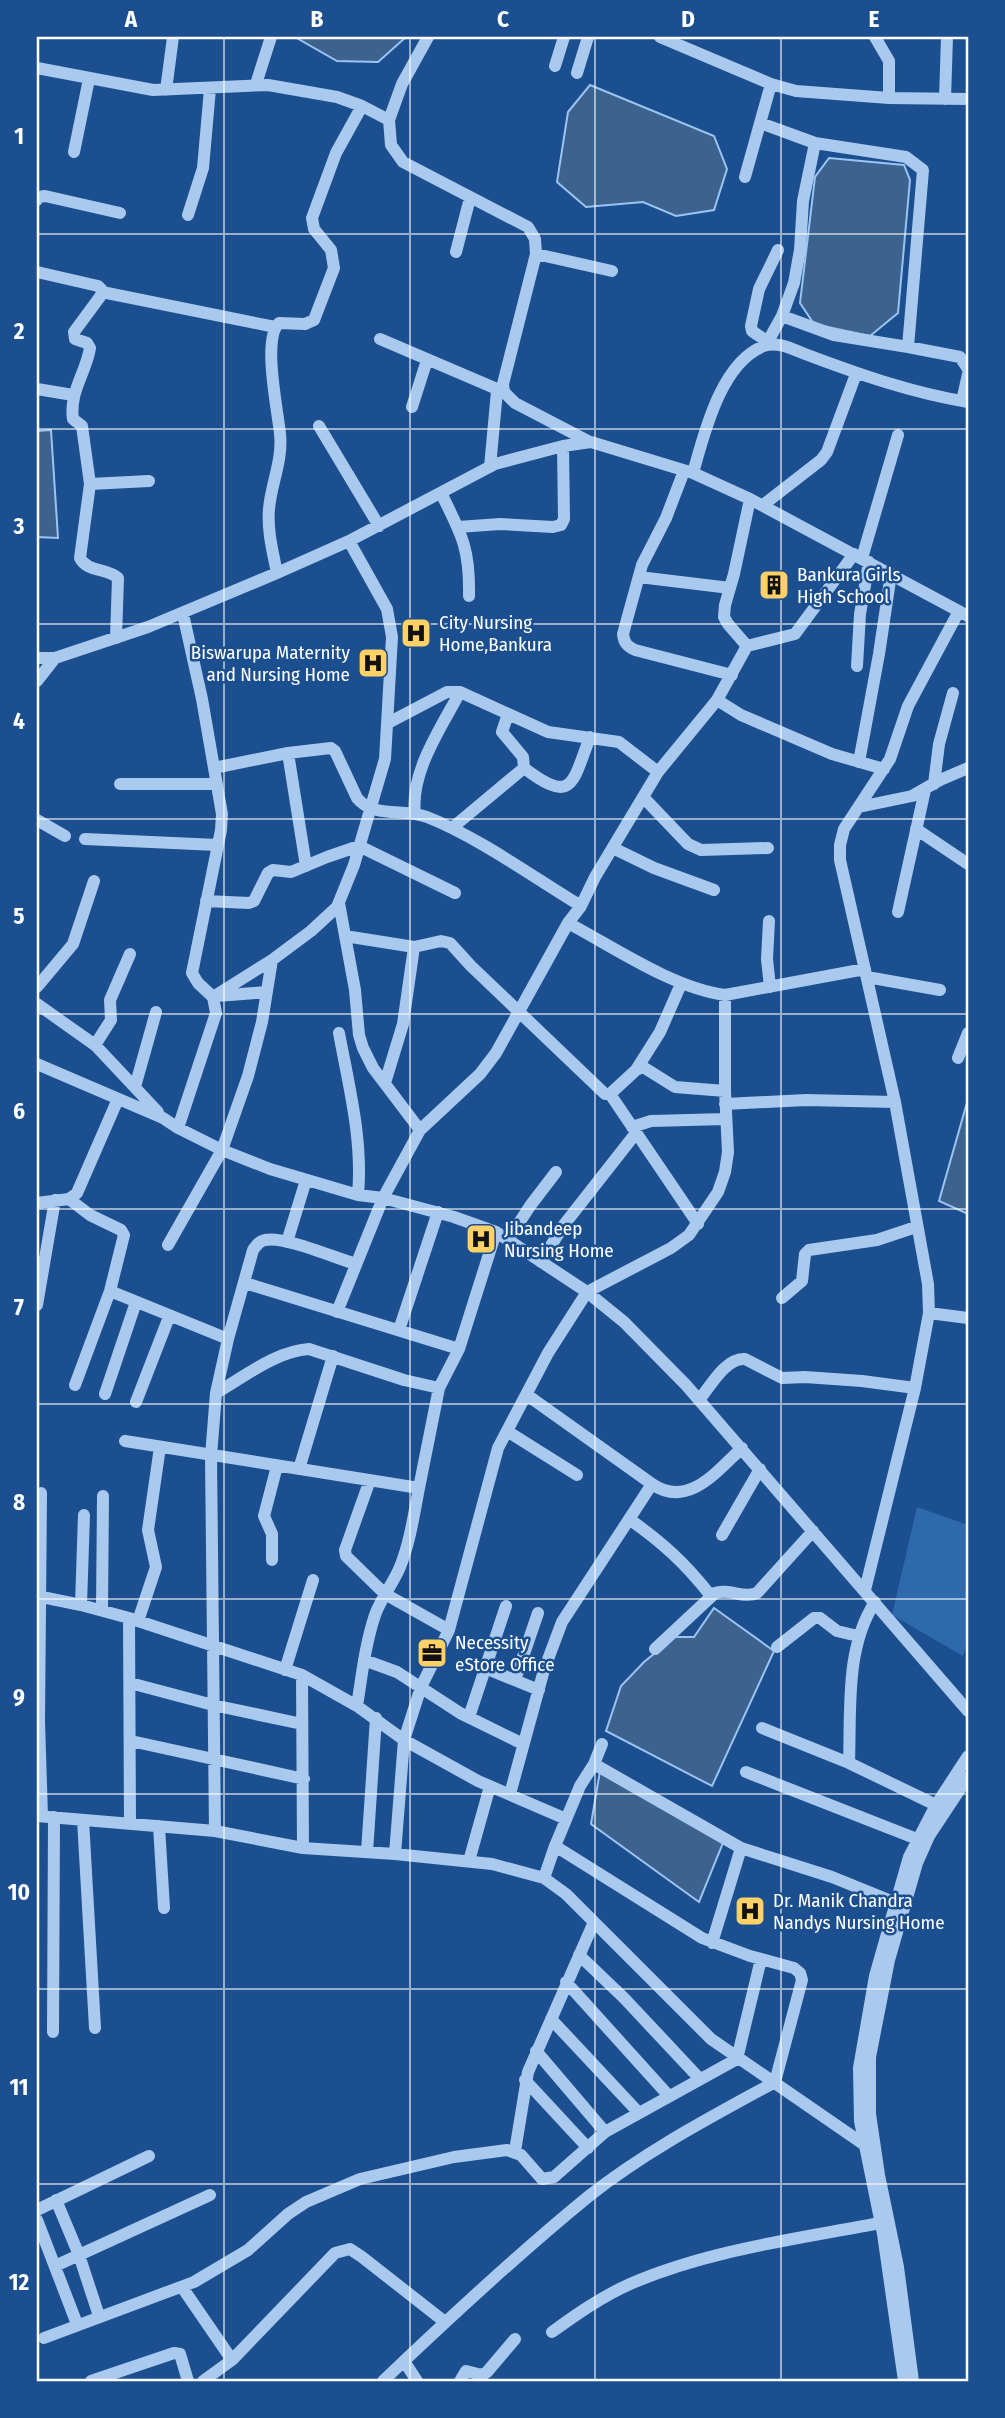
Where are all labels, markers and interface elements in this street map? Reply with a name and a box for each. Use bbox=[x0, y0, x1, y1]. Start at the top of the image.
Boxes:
text: A bbox=[124, 5, 138, 33]
text: B bbox=[311, 5, 324, 33]
text: C bbox=[497, 5, 509, 33]
text: D bbox=[681, 5, 695, 33]
text: E bbox=[869, 5, 880, 33]
text: 1 bbox=[14, 122, 24, 150]
text: 2 bbox=[13, 317, 25, 345]
text: 3 bbox=[13, 512, 25, 540]
place label: Bankura Girls High School bbox=[797, 563, 901, 608]
building icon: Bankura Girls High School bbox=[757, 568, 791, 602]
place label: City Nursing Home,Bankura bbox=[439, 611, 552, 656]
hospital icon: City Nursing Home,Bankura bbox=[399, 616, 433, 650]
place label: Biswarupa Maternity and Nursing Home bbox=[191, 641, 351, 686]
hospital icon: Biswarupa Maternity and Nursing Home bbox=[356, 646, 390, 680]
text: 4 bbox=[13, 707, 25, 735]
text: 5 bbox=[13, 902, 25, 930]
text: 6 bbox=[13, 1097, 25, 1125]
place label: Jibandeep Nursing Home bbox=[504, 1217, 614, 1262]
hospital icon: Jibandeep Nursing Home bbox=[464, 1222, 498, 1256]
text: 7 bbox=[14, 1293, 24, 1321]
text: 8 bbox=[13, 1488, 25, 1516]
place label: Necessity eStore Office bbox=[455, 1631, 555, 1676]
office icon: Necessity eStore Office bbox=[415, 1636, 449, 1670]
text: 9 bbox=[13, 1683, 25, 1711]
text: 10 bbox=[8, 1878, 30, 1906]
place label: Dr. Manik Chandra Nandys Nursing Home bbox=[773, 1889, 945, 1934]
hospital icon: Dr. Manik Chandra Nandys Nursing Home bbox=[733, 1894, 767, 1928]
text: 11 bbox=[9, 2073, 29, 2101]
text: 12 bbox=[9, 2268, 30, 2296]

